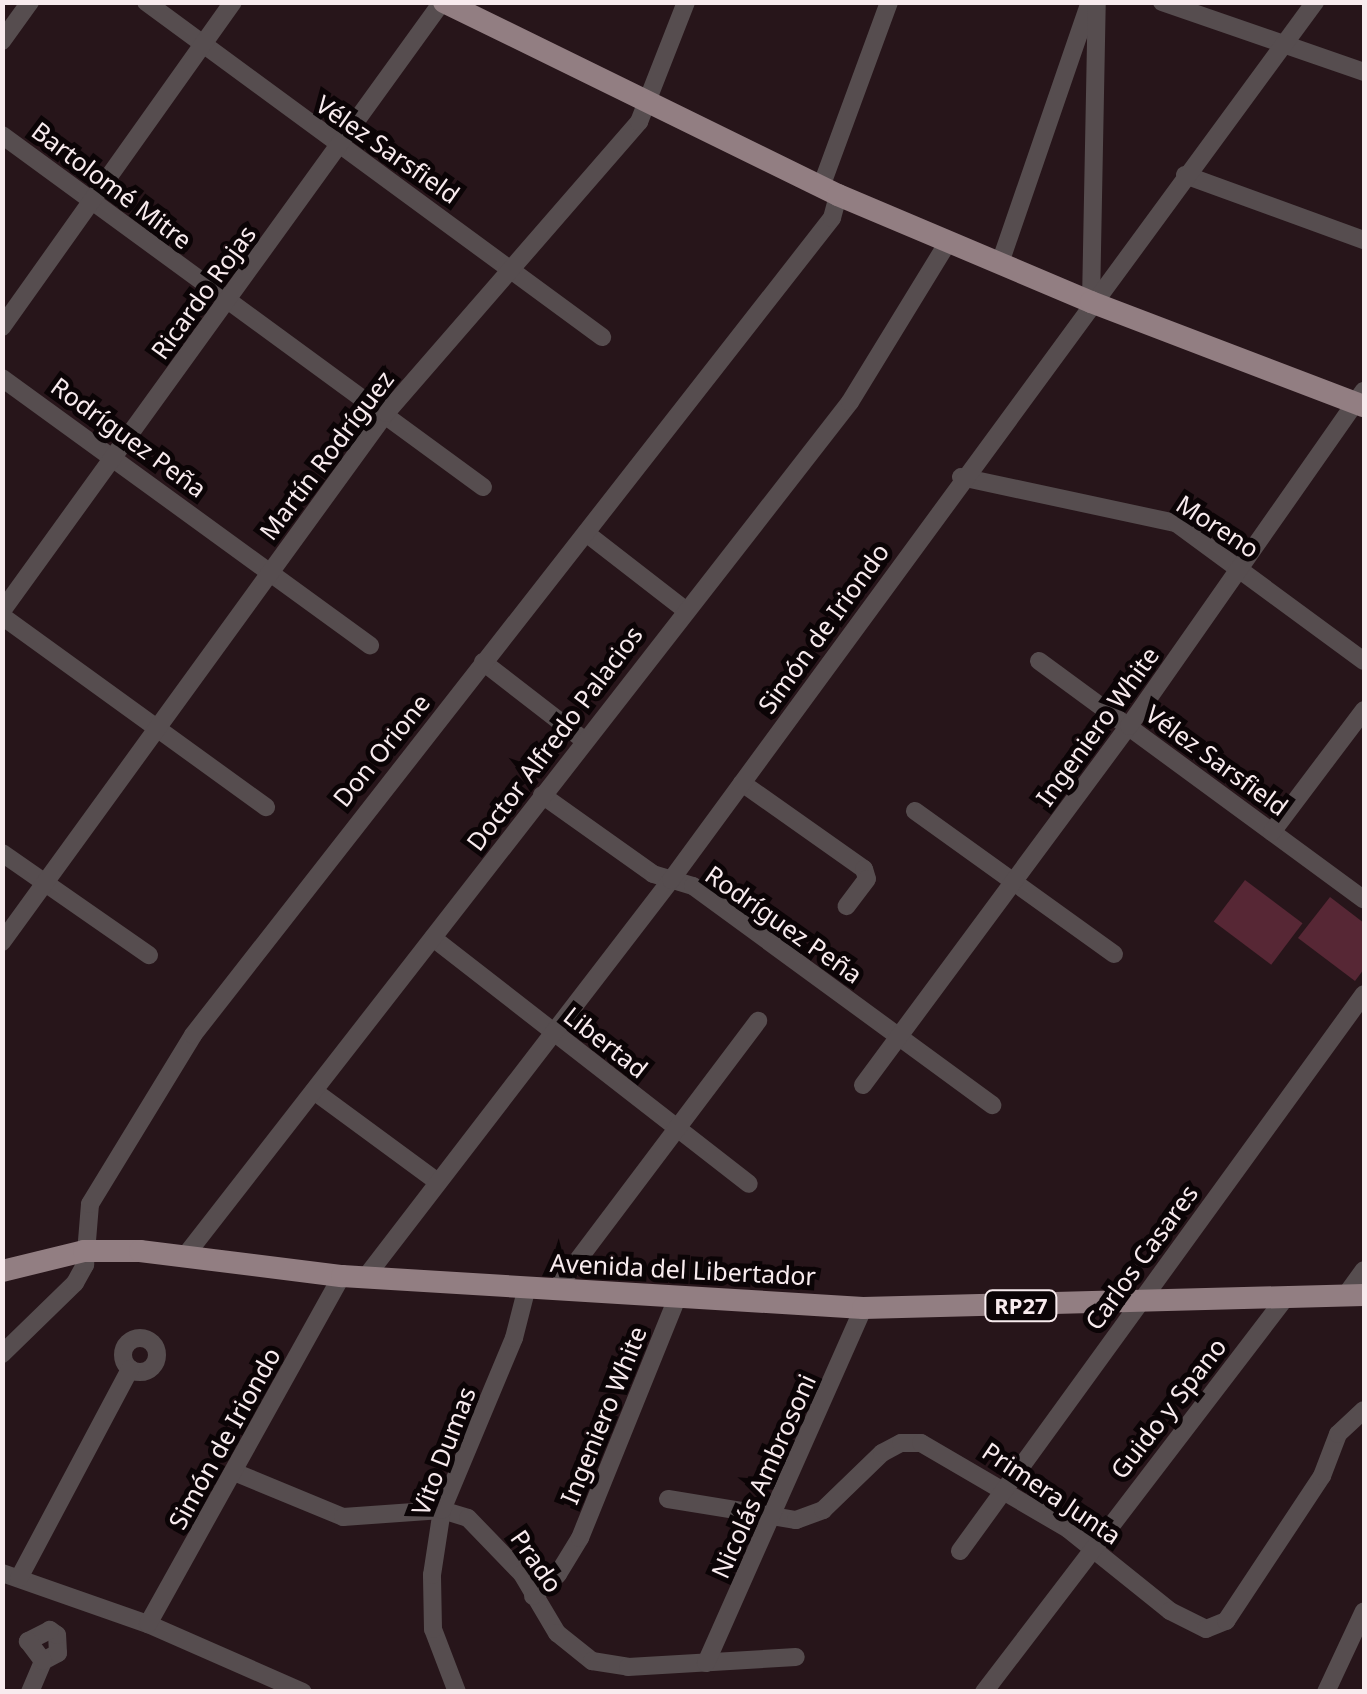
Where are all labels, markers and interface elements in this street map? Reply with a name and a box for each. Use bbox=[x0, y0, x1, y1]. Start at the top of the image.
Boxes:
street label: Vélez Sarsfield bbox=[311, 88, 465, 210]
street label: Bartolomé Mitre bbox=[26, 115, 198, 255]
street label: Ricardo Rojas bbox=[144, 219, 262, 365]
street label: Martín Rodríguez bbox=[253, 365, 399, 545]
street label: Rodríguez Peña bbox=[46, 371, 212, 503]
street label: Moreno bbox=[1171, 488, 1265, 564]
street label: Simón de Iriondo bbox=[751, 537, 895, 719]
street label: Doctor Alfredo Palacios bbox=[460, 620, 648, 856]
street label: Ingeniero White bbox=[1029, 641, 1165, 811]
street label: Don Orione bbox=[326, 688, 436, 812]
street label: Vélez Sarsfield bbox=[1140, 698, 1294, 822]
street label: Rodríguez Peña bbox=[700, 859, 868, 989]
street label: Libertad bbox=[558, 1000, 654, 1084]
street label: Carlos Casares bbox=[1078, 1179, 1204, 1335]
street label: Avenida del Libertador bbox=[549, 1247, 817, 1291]
road number: RP27 bbox=[984, 1289, 1058, 1323]
street label: Ingeniero White bbox=[554, 1322, 652, 1508]
street label: Guido y Spano bbox=[1104, 1332, 1232, 1484]
street label: Simón de Iriondo bbox=[162, 1342, 286, 1534]
street label: Nicolás Ambrosoni bbox=[705, 1369, 821, 1583]
street label: Vito Dumas bbox=[405, 1383, 481, 1519]
street label: Primera Junta bbox=[977, 1436, 1127, 1550]
street label: Prado bbox=[505, 1524, 569, 1598]

